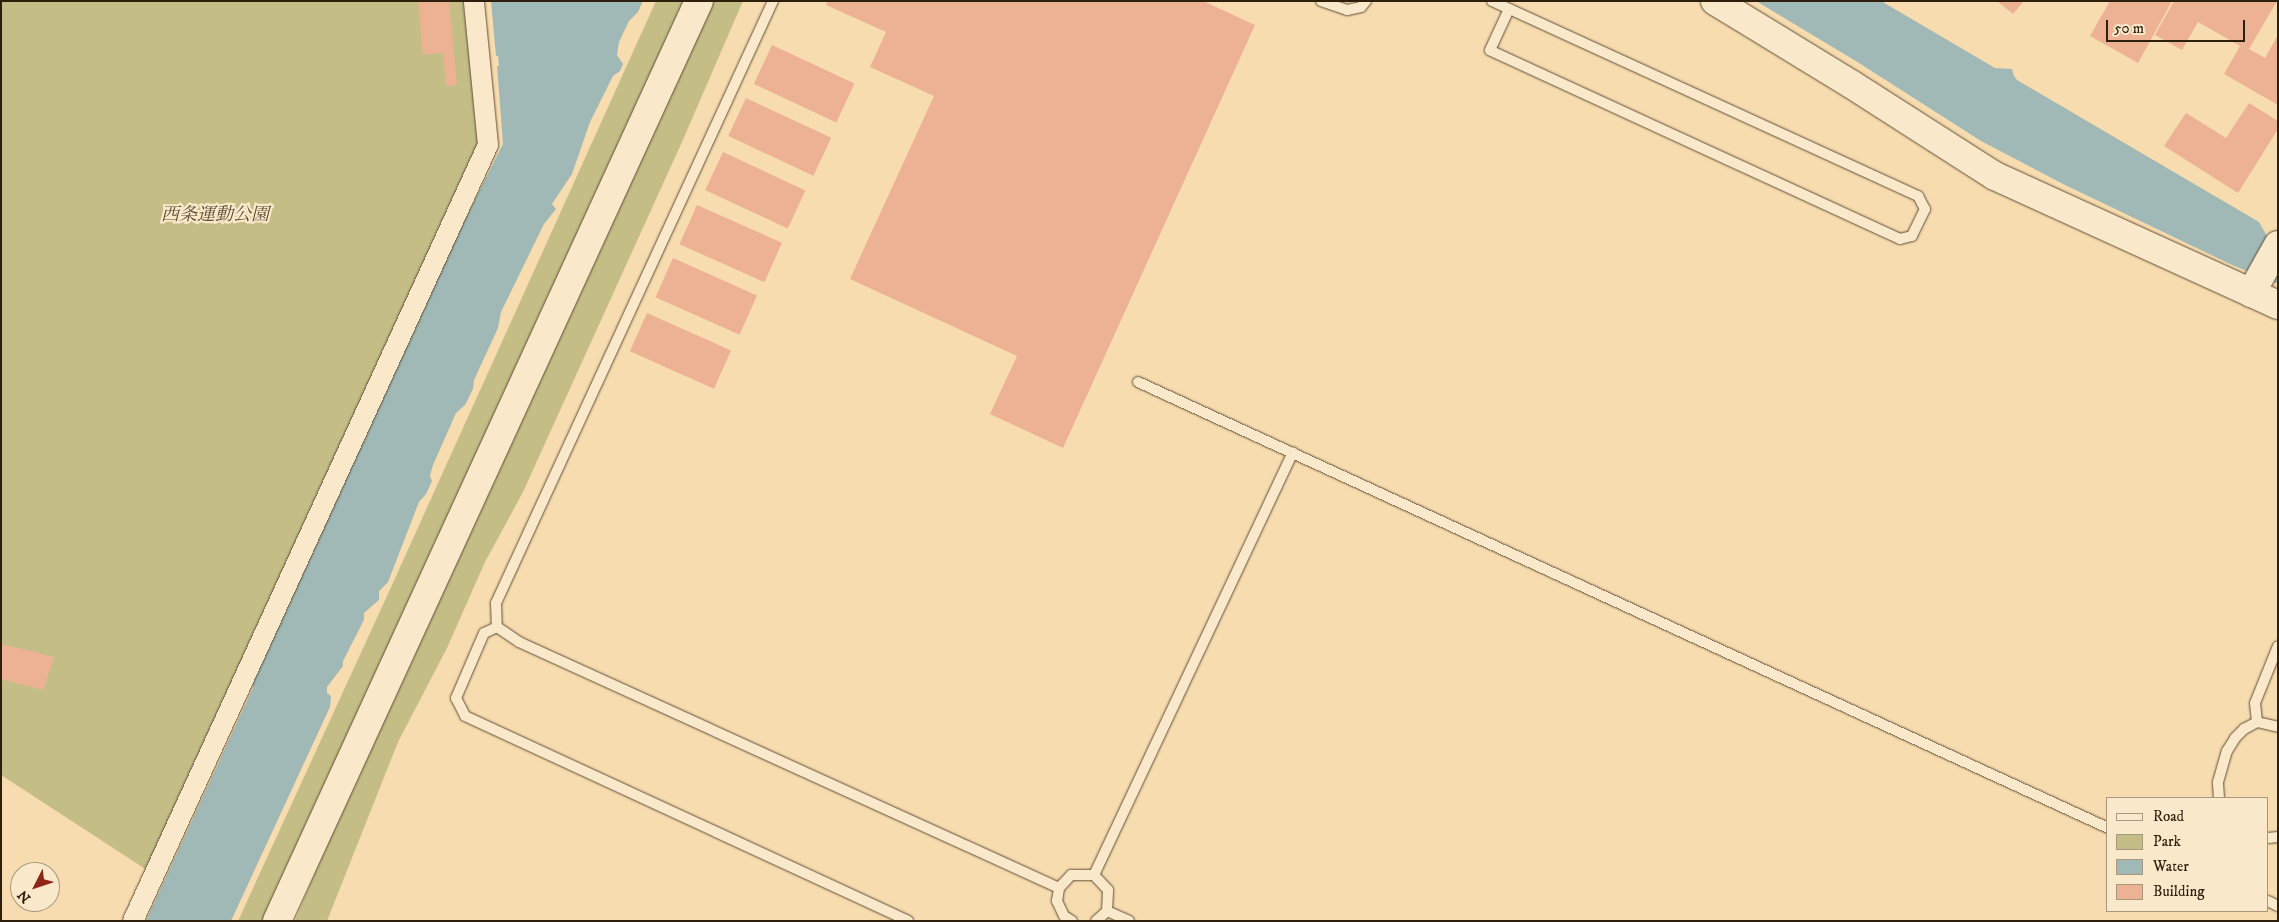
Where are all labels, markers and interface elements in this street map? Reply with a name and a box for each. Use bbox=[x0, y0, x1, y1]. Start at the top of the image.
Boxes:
scale bar bbox=[2109, 10, 2248, 42]
text: 50 m bbox=[2114, 19, 2144, 38]
park label: 西条運動公園 bbox=[161, 204, 269, 226]
legend bbox=[2106, 797, 2269, 912]
text: Road bbox=[2153, 807, 2184, 826]
text: Park bbox=[2153, 832, 2181, 851]
text: Water bbox=[2153, 857, 2189, 876]
north arrow bbox=[10, 862, 60, 912]
text: Building bbox=[2153, 882, 2205, 901]
text: N bbox=[14, 886, 35, 906]

